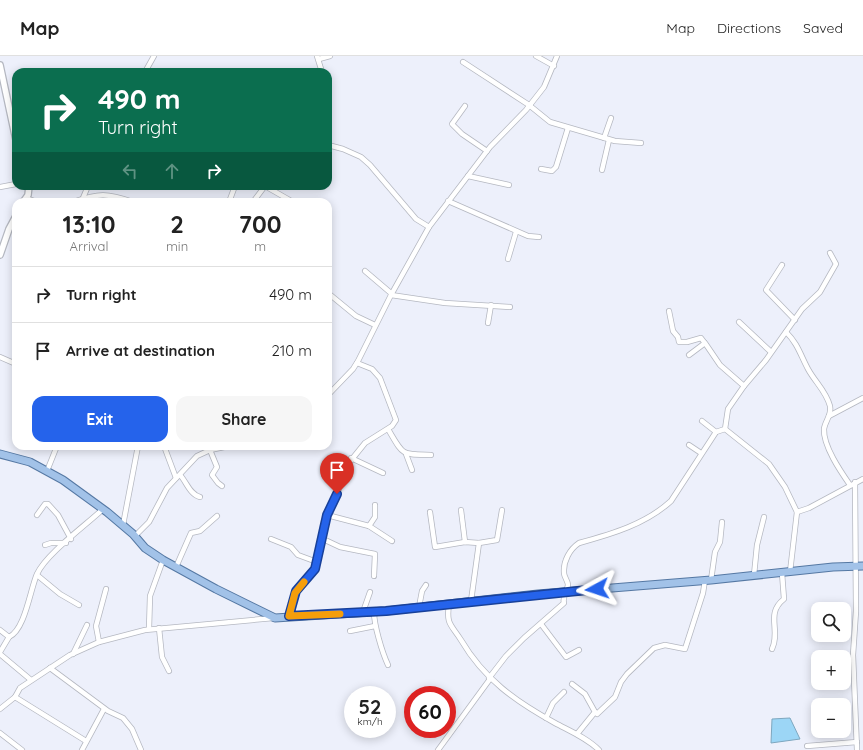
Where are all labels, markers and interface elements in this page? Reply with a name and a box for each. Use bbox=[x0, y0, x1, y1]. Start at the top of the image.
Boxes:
text: Map bbox=[20, 16, 59, 40]
text: Map bbox=[666, 19, 695, 37]
text: Directions bbox=[717, 19, 781, 37]
text: Saved bbox=[803, 19, 843, 37]
text: 490 m bbox=[98, 81, 181, 116]
icon: right bbox=[32, 84, 84, 136]
text: Turn right bbox=[98, 116, 178, 139]
icon: left bbox=[119, 160, 141, 182]
icon: ahead bbox=[161, 160, 183, 182]
icon: right bbox=[203, 160, 225, 182]
text: 13:10 bbox=[63, 209, 115, 239]
text: 2 bbox=[170, 209, 184, 239]
text: 700 bbox=[239, 209, 281, 239]
text: Arrival bbox=[70, 238, 108, 254]
text: min bbox=[166, 238, 188, 254]
text: m bbox=[254, 238, 266, 254]
icon: right bbox=[32, 284, 54, 306]
text: Turn right bbox=[66, 285, 137, 304]
text: 490 m bbox=[269, 285, 312, 304]
icon: arrive bbox=[32, 340, 54, 362]
text: Arrive at destination bbox=[66, 341, 215, 360]
text: 210 m bbox=[271, 341, 312, 360]
button: Exit bbox=[32, 396, 168, 442]
button: Share bbox=[176, 396, 312, 442]
pin bbox=[320, 453, 354, 494]
icon: arrive bbox=[326, 459, 348, 481]
position arrow bbox=[576, 568, 618, 610]
map controls bbox=[811, 602, 851, 738]
button: search bbox=[811, 602, 851, 642]
button: + bbox=[811, 650, 851, 690]
speed limit sign: 60 bbox=[404, 686, 456, 738]
text: 52 bbox=[359, 694, 381, 719]
button: − bbox=[811, 698, 851, 738]
text: km/h bbox=[357, 715, 383, 728]

